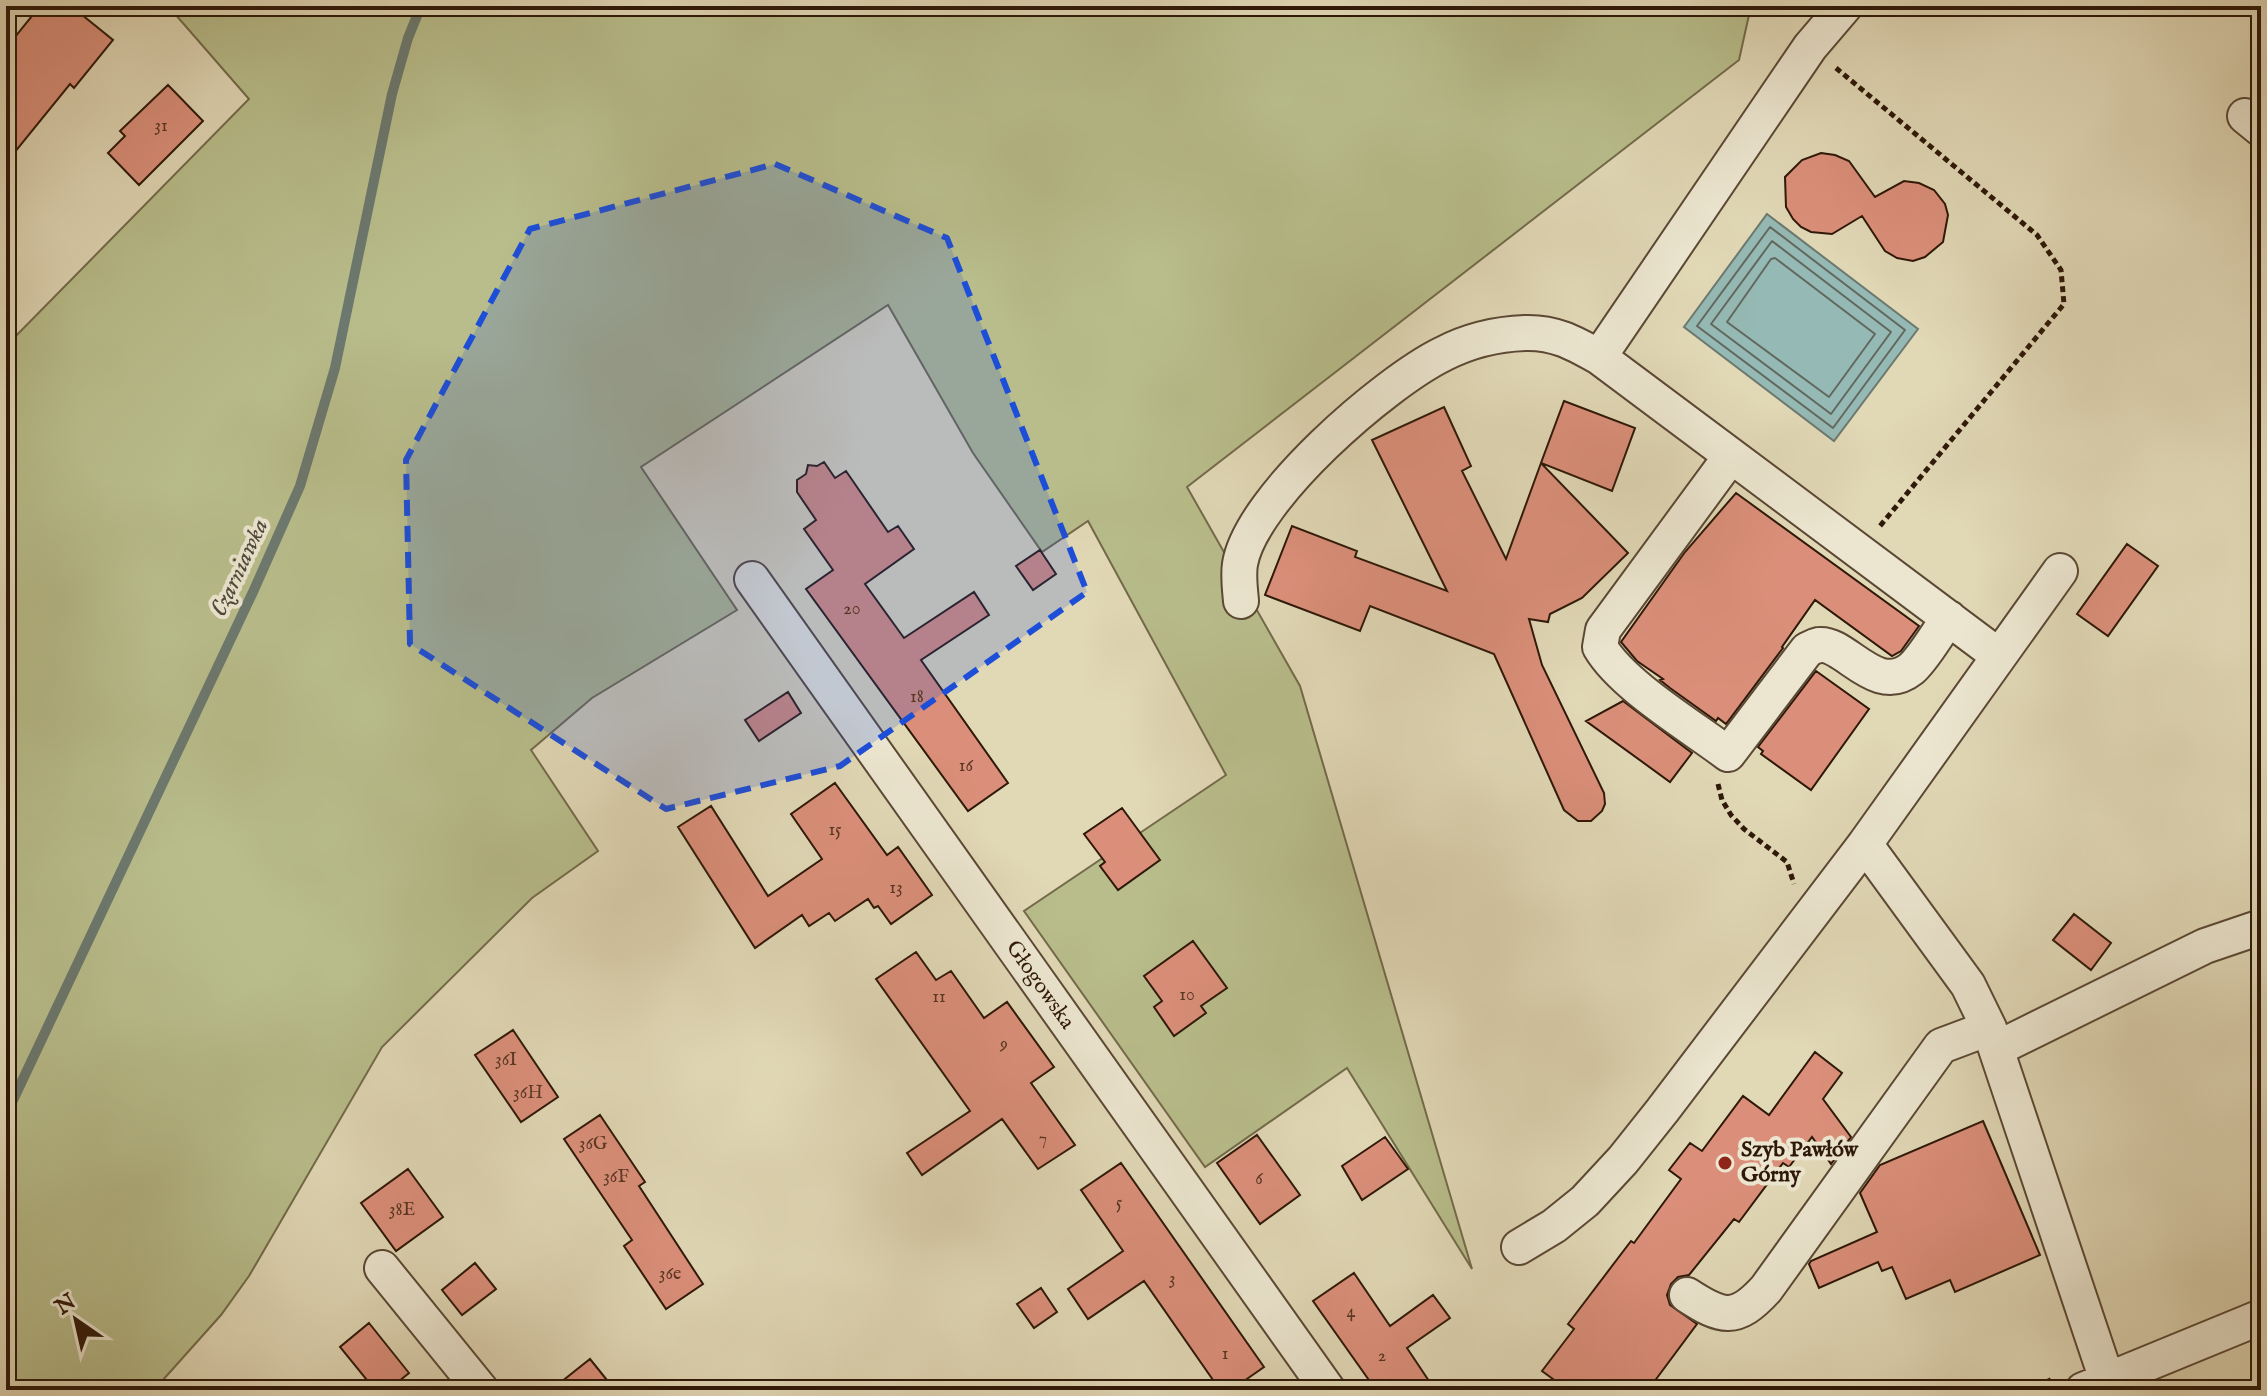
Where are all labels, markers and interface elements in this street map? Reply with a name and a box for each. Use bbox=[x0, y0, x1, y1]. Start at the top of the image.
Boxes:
house number: 31 bbox=[154, 115, 168, 138]
water label: Czarniawka bbox=[204, 514, 276, 622]
house number: 20 bbox=[843, 598, 861, 621]
house number: 18 bbox=[910, 686, 924, 709]
house number: 16 bbox=[959, 755, 974, 778]
house number: 15 bbox=[828, 819, 842, 842]
house number: 13 bbox=[889, 877, 903, 900]
street label: Głogowska bbox=[999, 935, 1081, 1035]
house number: 10 bbox=[1179, 984, 1195, 1007]
house number: 11 bbox=[932, 986, 946, 1009]
house number: 9 bbox=[999, 1033, 1008, 1056]
house number: 36I bbox=[495, 1049, 517, 1072]
house number: 36H bbox=[513, 1082, 543, 1105]
house number: 7 bbox=[1039, 1128, 1047, 1151]
house number: 36G bbox=[579, 1133, 608, 1156]
place label: Szyb Pawłów Górny bbox=[1741, 1136, 1860, 1189]
marker: Szyb Pawłów Górny bbox=[1716, 1154, 1734, 1172]
house number: 36F bbox=[603, 1166, 629, 1189]
house number: 6 bbox=[1255, 1168, 1263, 1191]
house number: 5 bbox=[1116, 1192, 1123, 1215]
house number: 38E bbox=[389, 1199, 415, 1222]
house number: 36e bbox=[659, 1263, 681, 1286]
house number: 3 bbox=[1169, 1268, 1175, 1291]
north arrow bbox=[36, 1280, 116, 1360]
text: N bbox=[49, 1288, 82, 1323]
house number: 4 bbox=[1347, 1301, 1356, 1324]
house number: 1 bbox=[1222, 1343, 1228, 1366]
house number: 2 bbox=[1378, 1345, 1386, 1368]

